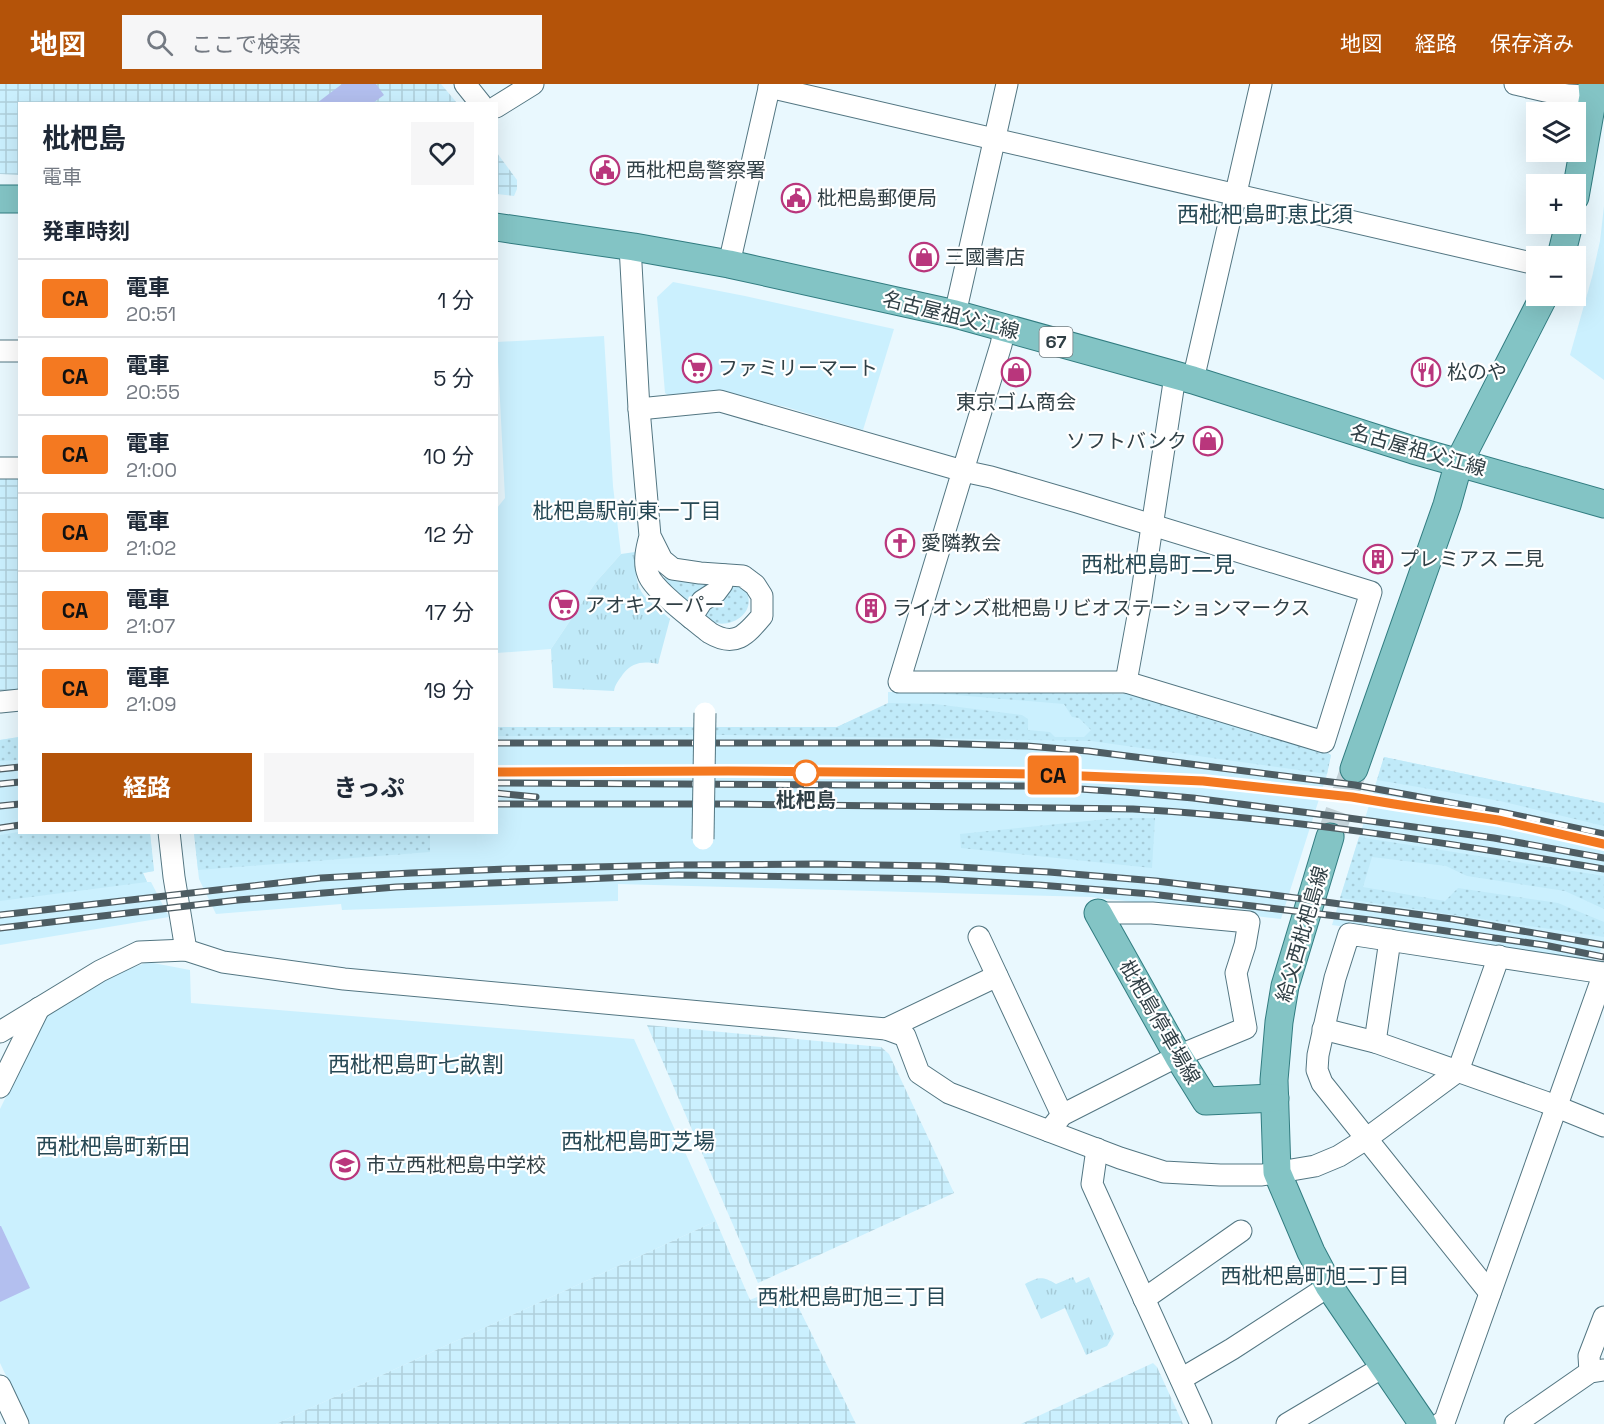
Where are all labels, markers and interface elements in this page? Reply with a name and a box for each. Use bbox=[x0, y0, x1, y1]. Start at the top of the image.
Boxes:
search box bbox=[122, 15, 542, 69]
text: 地図 bbox=[30, 26, 86, 62]
icon: search bbox=[143, 26, 176, 59]
text: ここで検索 bbox=[191, 30, 301, 58]
text: 地図 bbox=[1340, 30, 1382, 57]
text: 経路 bbox=[1415, 30, 1457, 57]
text: 保存済み bbox=[1490, 30, 1574, 57]
map controls bbox=[1526, 102, 1586, 306]
button: layers bbox=[1526, 102, 1586, 162]
text: 枇杷島 bbox=[42, 120, 126, 156]
button: heart bbox=[411, 122, 474, 185]
public building icon: 西枇杷島警察署 bbox=[589, 154, 621, 186]
place label: 西枇杷島警察署 bbox=[626, 157, 766, 183]
text: 電車 bbox=[42, 164, 82, 190]
button: + bbox=[1526, 174, 1586, 234]
public building icon: 枇杷島郵便局 bbox=[780, 182, 812, 214]
place label: 枇杷島郵便局 bbox=[817, 185, 937, 211]
district label: 西枇杷島町恵比須 bbox=[1177, 200, 1353, 228]
text: 発車時刻 bbox=[42, 217, 130, 245]
shop icon: 三國書店 bbox=[908, 241, 940, 273]
place label: 三國書店 bbox=[945, 244, 1025, 270]
button: − bbox=[1526, 246, 1586, 306]
text: 電車 bbox=[126, 273, 170, 301]
text: CA bbox=[62, 285, 88, 312]
street label: 名古屋祖父江線 bbox=[880, 285, 1022, 345]
text: 1 分 bbox=[437, 286, 474, 314]
text: 20:51 bbox=[126, 301, 176, 327]
road number: 67 bbox=[1040, 327, 1072, 357]
text: 電車 bbox=[126, 351, 170, 379]
supermarket icon: ファミリーマート bbox=[681, 352, 713, 384]
place label: ファミリーマート bbox=[718, 355, 878, 381]
shop icon: 東京ゴム商会 bbox=[1000, 356, 1032, 388]
restaurant icon: 松のや bbox=[1410, 356, 1442, 388]
place label: 松のや bbox=[1447, 359, 1507, 385]
text: CA bbox=[62, 363, 88, 390]
text: 5 分 bbox=[433, 364, 474, 392]
text: 20:55 bbox=[126, 379, 180, 405]
place label: 東京ゴム商会 bbox=[956, 389, 1076, 415]
street label: 名古屋祖父江線 bbox=[1347, 418, 1489, 482]
shop icon: ソフトバンク bbox=[1192, 425, 1224, 457]
place label: ソフトバンク bbox=[1066, 428, 1187, 454]
text: 電車 bbox=[126, 429, 170, 457]
text: CA bbox=[62, 441, 88, 468]
text: 10 分 bbox=[423, 442, 474, 470]
text: 21:00 bbox=[126, 457, 177, 483]
district label: 枇杷島駅前東一丁目 bbox=[533, 497, 722, 524]
text: 電車 bbox=[126, 507, 170, 535]
text: CA bbox=[62, 519, 88, 546]
text: 12 分 bbox=[424, 520, 474, 548]
church icon: 愛隣教会 bbox=[884, 527, 916, 559]
place label: 愛隣教会 bbox=[921, 530, 1001, 556]
text: 21:02 bbox=[126, 535, 176, 561]
building icon: プレミアス 二見 bbox=[1362, 543, 1394, 575]
place label: プレミアス 二見 bbox=[1399, 546, 1544, 572]
district label: 西枇杷島町二見 bbox=[1081, 550, 1235, 578]
text: 電車 bbox=[126, 585, 170, 613]
supermarket icon: アオキスーパー bbox=[548, 589, 580, 621]
place label: アオキスーパー bbox=[585, 592, 724, 618]
building icon: ライオンズ枇杷島リビオステーションマークス bbox=[855, 592, 887, 624]
place label: ライオンズ枇杷島リビオステーションマークス bbox=[892, 595, 1311, 621]
text: CA bbox=[62, 597, 88, 624]
text: 17 分 bbox=[425, 598, 474, 626]
text: 21:07 bbox=[126, 613, 175, 639]
text: 電車 bbox=[126, 663, 170, 691]
text: CA bbox=[62, 675, 88, 702]
text: 19 分 bbox=[424, 676, 474, 704]
text: 21:09 bbox=[126, 691, 177, 717]
button: 経路 bbox=[42, 753, 252, 822]
button: きっぷ bbox=[264, 753, 474, 822]
line badge: CA bbox=[1026, 756, 1080, 794]
marker: 枇杷島 bbox=[793, 760, 819, 786]
text: CA bbox=[1040, 762, 1066, 789]
place label: 枇杷島 bbox=[776, 787, 836, 813]
street label: 給父西枇杷島線 bbox=[1270, 863, 1334, 1005]
street label: 枇杷島停車場線 bbox=[1114, 955, 1206, 1089]
district label: 西枇杷島町七畝割 bbox=[328, 1050, 504, 1078]
district label: 西枇杷島町芝場 bbox=[561, 1127, 715, 1155]
district label: 西枇杷島町新田 bbox=[36, 1132, 190, 1160]
school or university icon: 市立西枇杷島中学校 bbox=[329, 1149, 361, 1181]
place label: 市立西枇杷島中学校 bbox=[366, 1152, 546, 1178]
district label: 西枇杷島町旭二丁目 bbox=[1221, 1262, 1410, 1289]
district label: 西枇杷島町旭三丁目 bbox=[758, 1283, 947, 1310]

